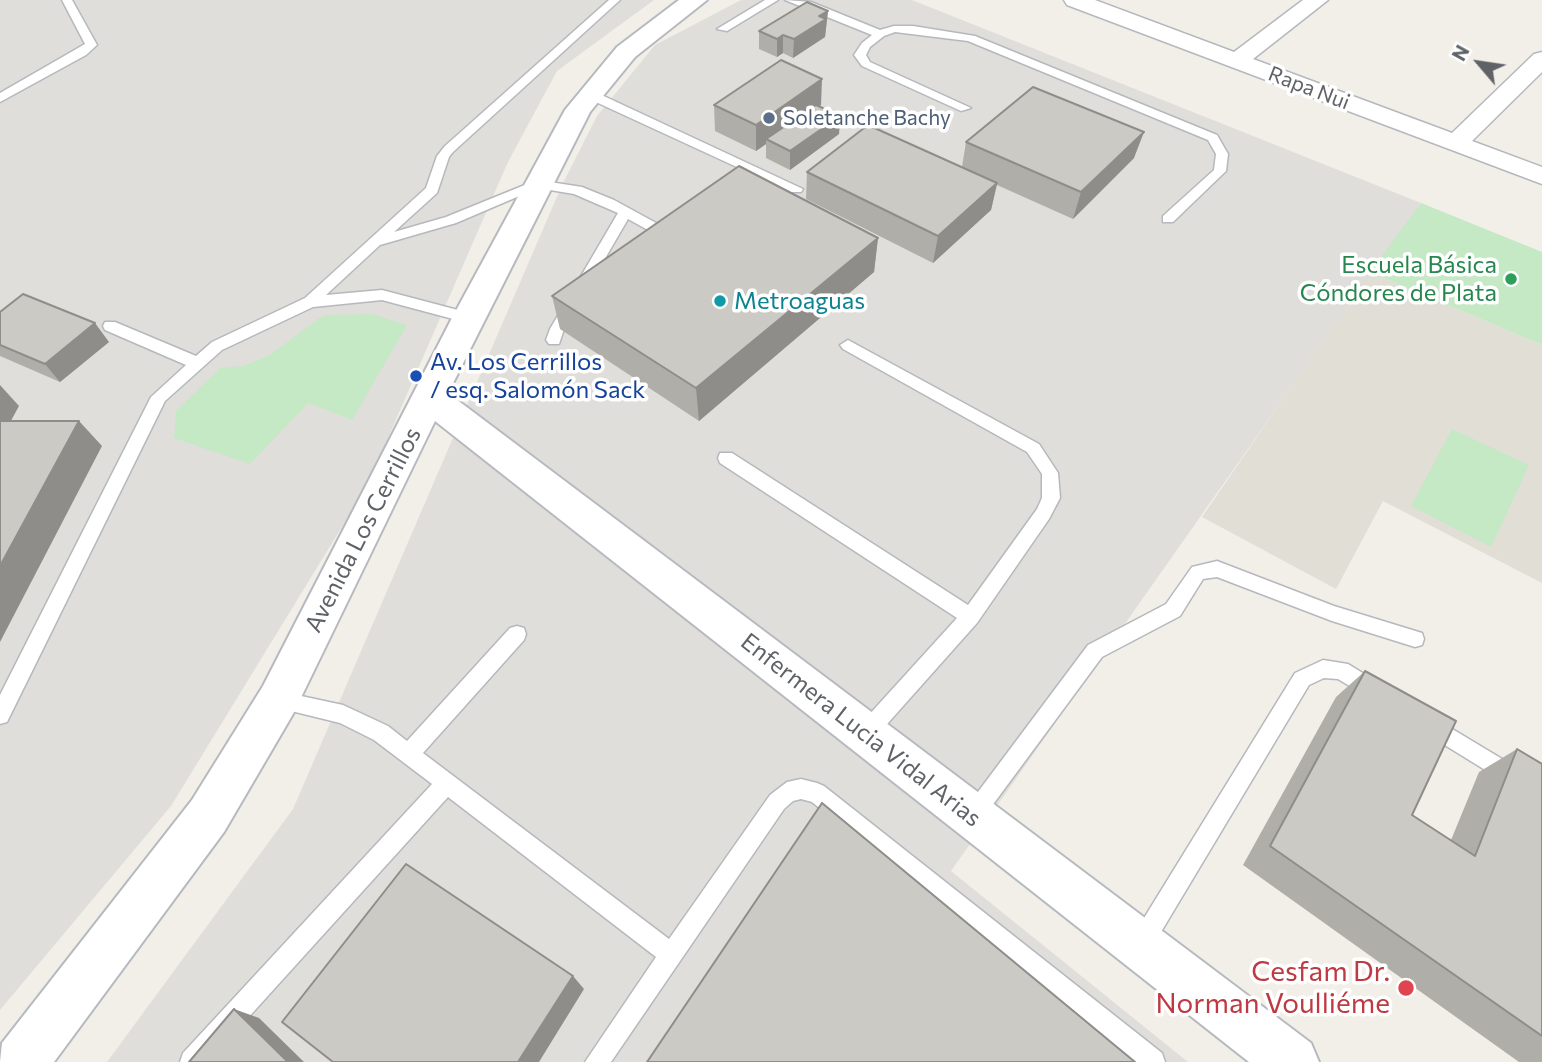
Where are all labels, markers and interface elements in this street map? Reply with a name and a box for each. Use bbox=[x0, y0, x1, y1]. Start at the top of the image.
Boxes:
north arrow bbox=[1444, 28, 1514, 98]
text: N bbox=[1447, 41, 1474, 64]
street label: Rapa Nui bbox=[1265, 61, 1353, 115]
place label: Soletanche Bachy bbox=[783, 105, 951, 131]
marker: Soletanche Bachy bbox=[761, 110, 777, 126]
place label: Escuela Básica Cóndores de Plata bbox=[1300, 251, 1497, 307]
marker: Escuela Básica Cóndores de Plata bbox=[1503, 271, 1519, 287]
place label: Metroaguas bbox=[734, 287, 865, 315]
marker: Metroaguas bbox=[712, 293, 728, 309]
place label: Av. Los Cerrillos / esq. Salomón Sack bbox=[430, 348, 645, 404]
marker: Av. Los Cerrillos / esq. Salomón Sack bbox=[408, 368, 424, 384]
street label: Avenida Los Cerrillos bbox=[299, 423, 427, 637]
street label: Enfermera Lucia Vidal Arias bbox=[735, 627, 987, 833]
place label: Cesfam Dr. Norman Voulliéme bbox=[1155, 955, 1390, 1021]
marker: Cesfam Dr. Norman Voulliéme bbox=[1396, 978, 1416, 998]

